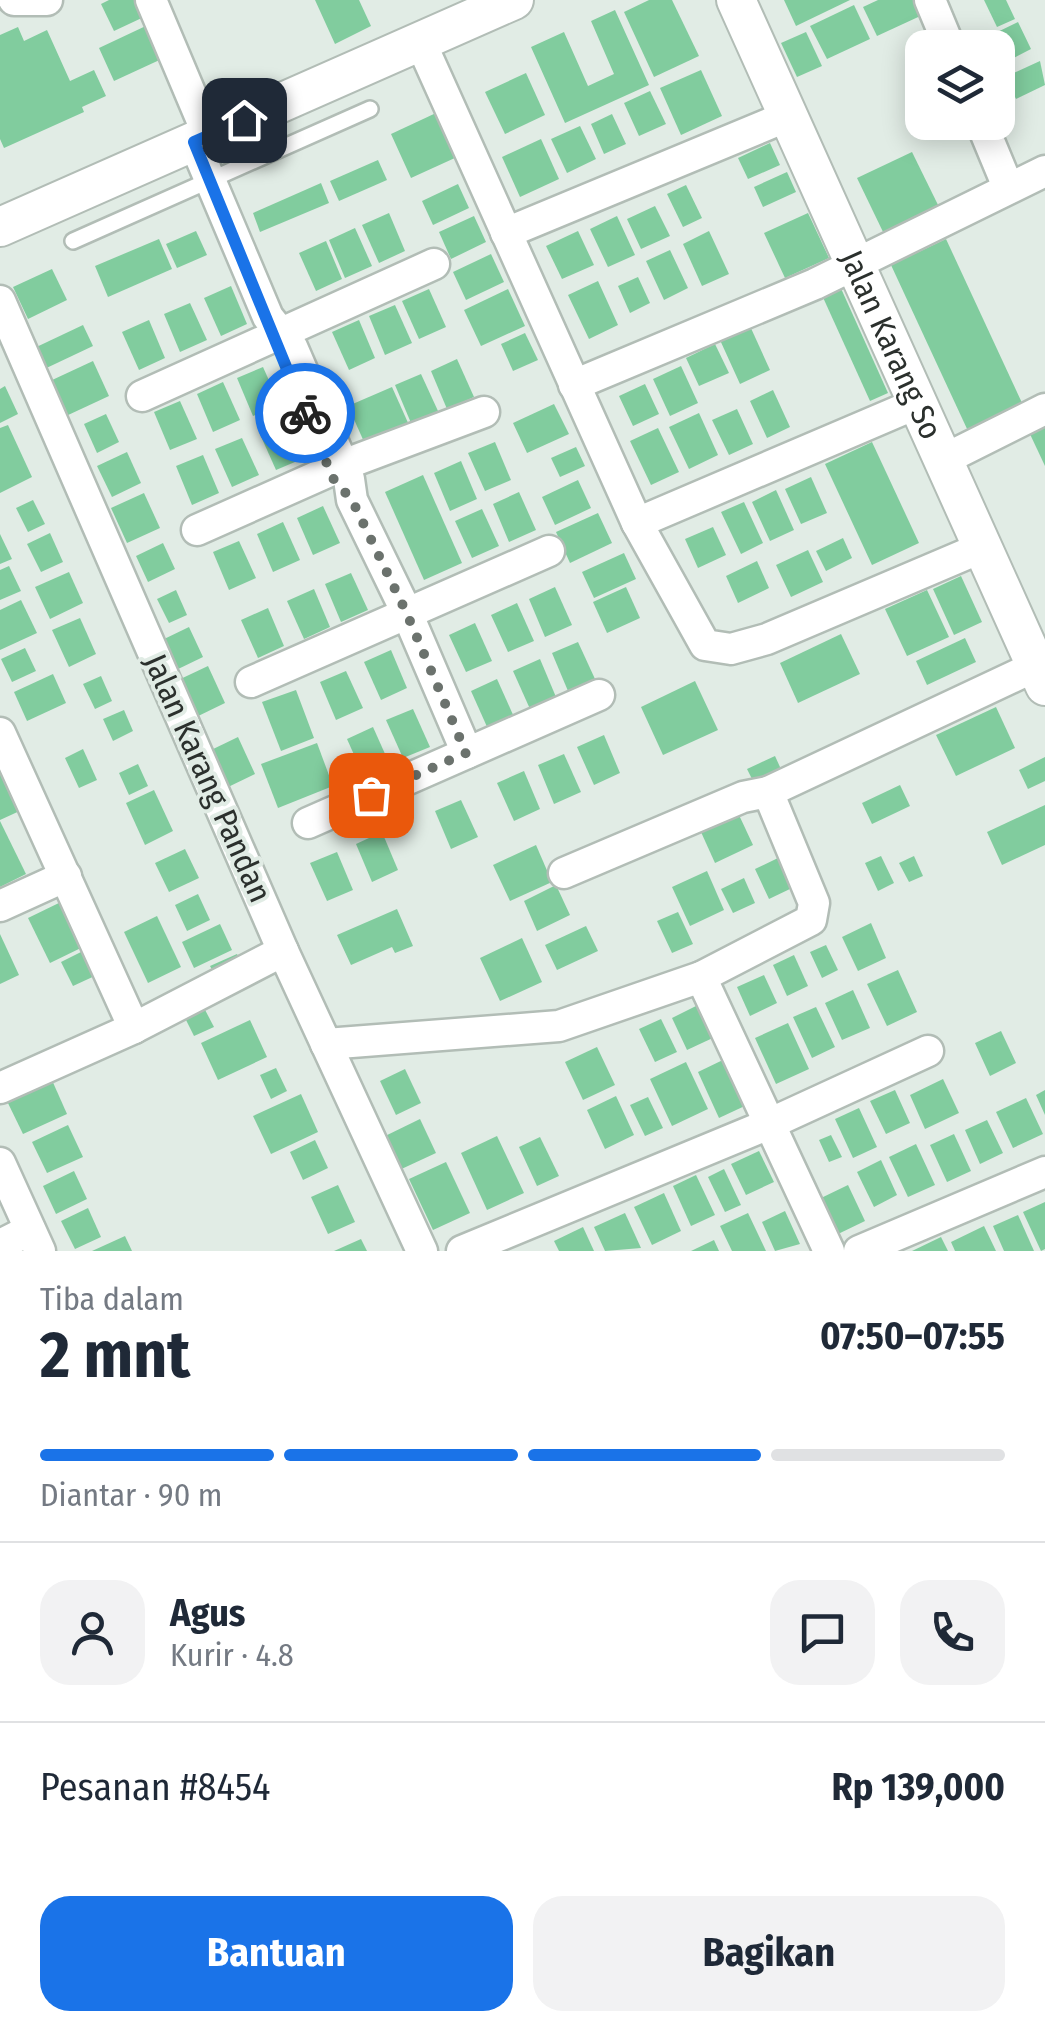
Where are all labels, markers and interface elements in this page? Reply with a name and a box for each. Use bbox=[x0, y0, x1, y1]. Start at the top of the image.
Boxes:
map controls bbox=[905, 30, 1015, 140]
button: layers bbox=[905, 30, 1015, 140]
pin bbox=[202, 78, 287, 163]
icon: home bbox=[217, 93, 272, 148]
street label: Jalan Karang So bbox=[832, 244, 950, 445]
courier bbox=[255, 363, 355, 463]
icon: bike bbox=[278, 386, 333, 441]
street label: Jalan Karang Pandan bbox=[136, 648, 280, 908]
pin bbox=[329, 753, 414, 838]
icon: bag bbox=[344, 768, 399, 823]
text: Tiba dalam bbox=[40, 1280, 184, 1318]
text: 07:50–07:55 bbox=[820, 1313, 1005, 1359]
text: 2 mnt bbox=[40, 1316, 190, 1394]
text: Diantar · 90 m bbox=[40, 1476, 222, 1514]
button: person bbox=[40, 1580, 145, 1685]
button: chat bbox=[770, 1580, 875, 1685]
button: phone bbox=[900, 1580, 1005, 1685]
text: Agus bbox=[170, 1590, 246, 1636]
text: Kurir · 4.8 bbox=[170, 1636, 294, 1674]
text: Pesanan #8454 bbox=[40, 1764, 270, 1810]
text: Rp 139,000 bbox=[831, 1764, 1005, 1810]
button: Bantuan bbox=[40, 1896, 513, 2011]
button: Bagikan bbox=[533, 1896, 1005, 2011]

